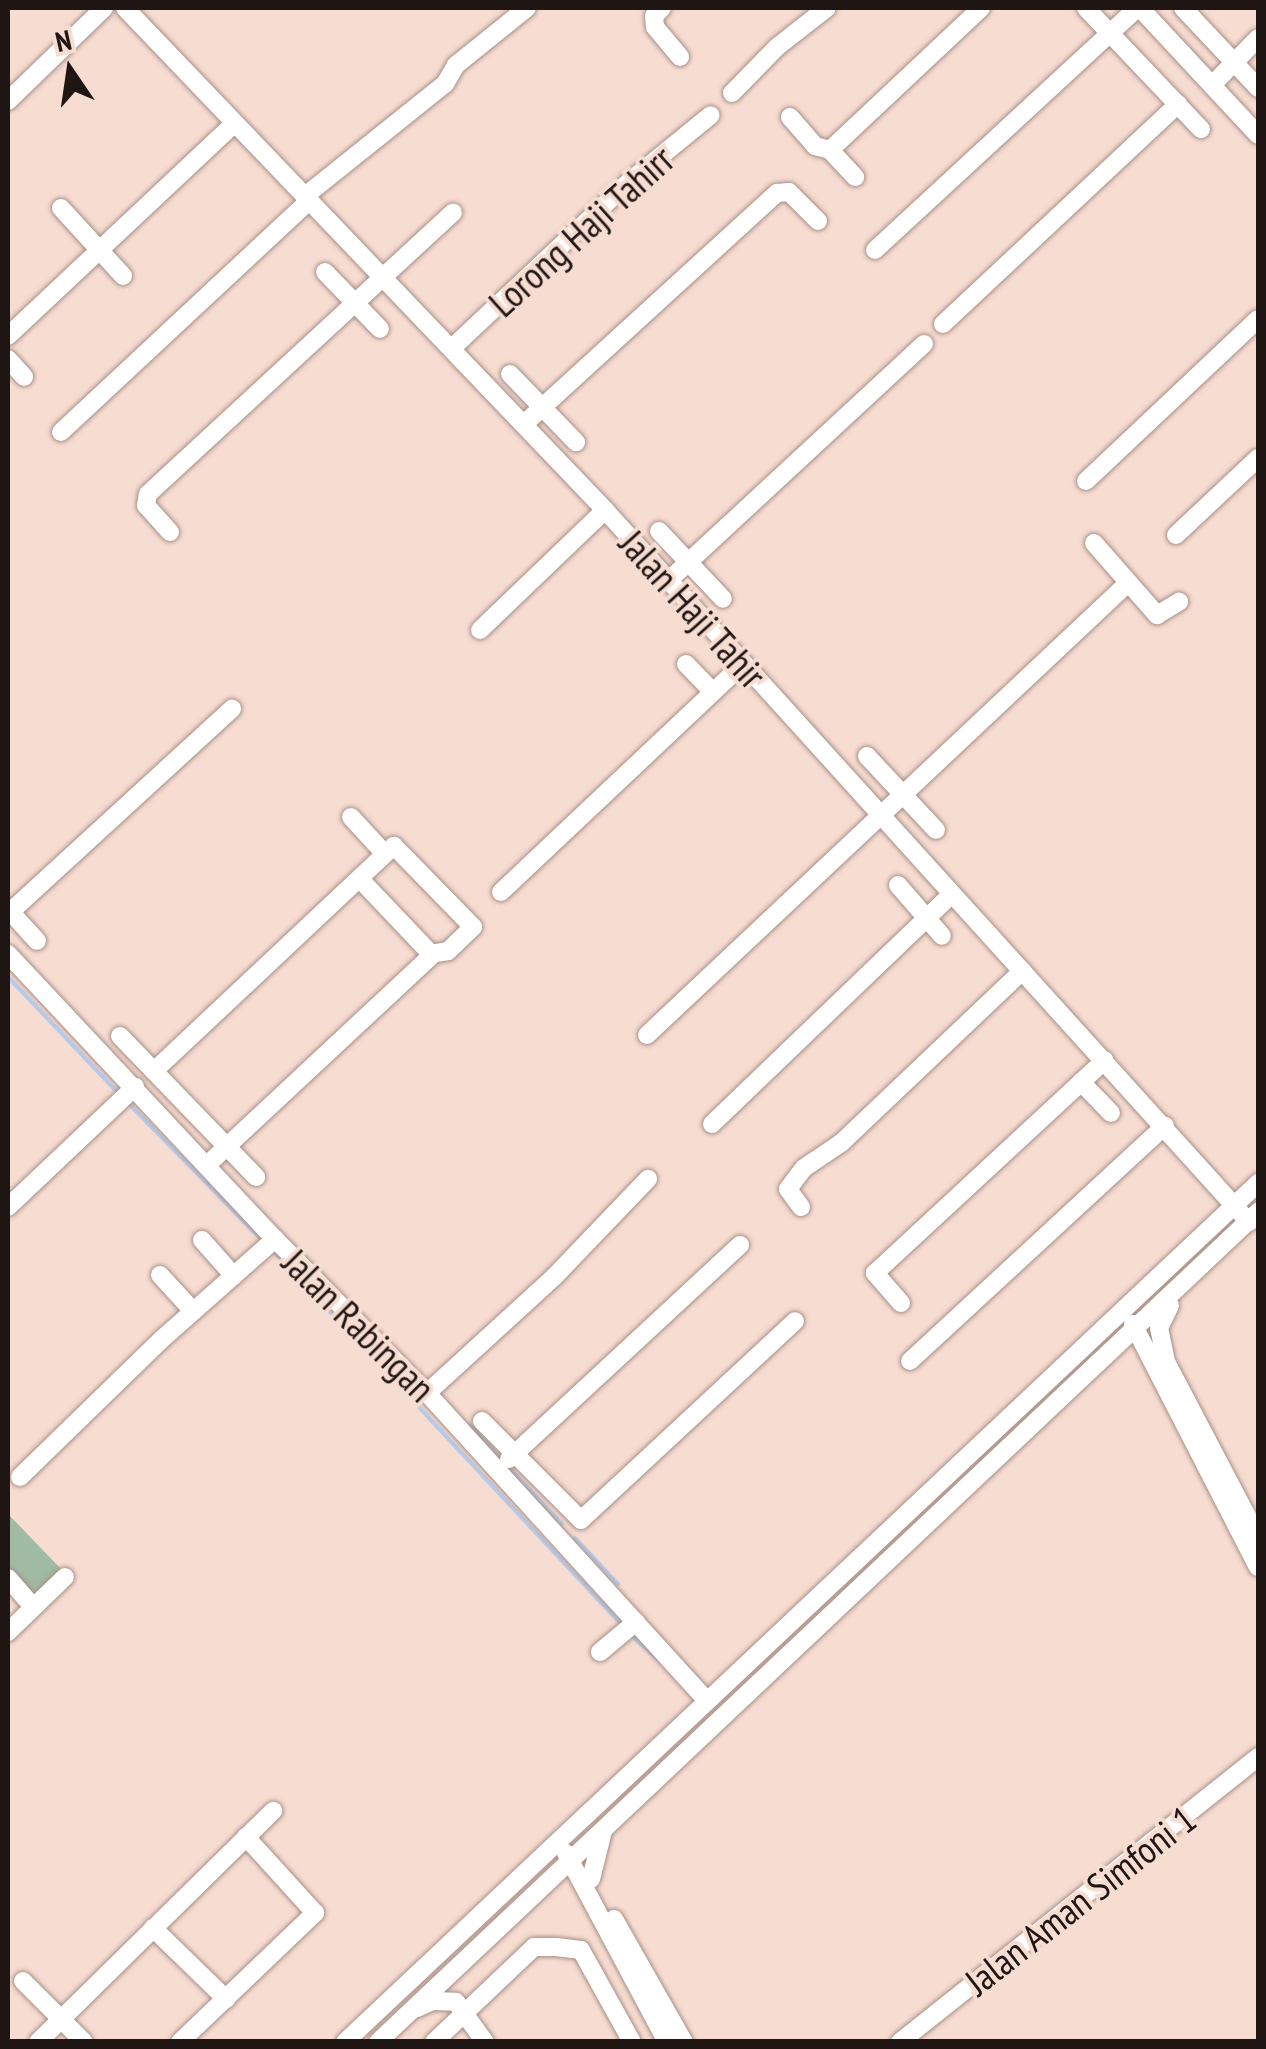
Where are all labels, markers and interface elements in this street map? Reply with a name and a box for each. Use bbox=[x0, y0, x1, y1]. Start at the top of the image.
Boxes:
north arrow bbox=[20, 20, 120, 120]
text: N bbox=[52, 21, 75, 60]
street label: Lorong Haji Tahirr bbox=[479, 136, 683, 326]
street label: Jalan Haji Tahir bbox=[610, 520, 776, 698]
street label: Jalan Rabingan bbox=[273, 1239, 445, 1411]
street label: Jalan Aman Simfoni 1 bbox=[955, 1796, 1205, 2004]

